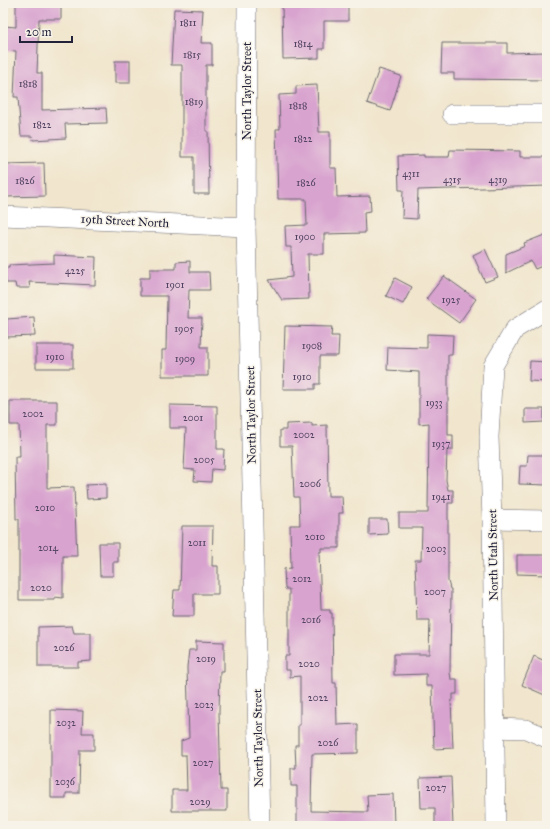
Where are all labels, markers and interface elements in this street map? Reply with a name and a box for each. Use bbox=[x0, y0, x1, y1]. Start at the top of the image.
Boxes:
house number: 1811 bbox=[179, 17, 197, 29]
scale bar bbox=[20, 18, 72, 44]
text: 20 m bbox=[26, 25, 52, 39]
house number: 1814 bbox=[294, 38, 313, 50]
street label: North Taylor Street bbox=[240, 41, 254, 140]
house number: 1815 bbox=[183, 49, 201, 61]
house number: 1818 bbox=[19, 78, 37, 90]
house number: 1819 bbox=[185, 96, 203, 108]
house number: 1818 bbox=[289, 100, 307, 112]
house number: 1822 bbox=[32, 119, 52, 131]
house number: 1822 bbox=[293, 133, 313, 145]
house number: 4311 bbox=[402, 168, 420, 180]
house number: 4315 bbox=[443, 174, 461, 186]
house number: 4319 bbox=[489, 174, 507, 186]
house number: 1826 bbox=[15, 175, 36, 187]
house number: 1826 bbox=[296, 177, 317, 189]
street label: 19th Street North bbox=[80, 212, 170, 230]
house number: 1900 bbox=[295, 231, 316, 243]
house number: 4225 bbox=[65, 265, 85, 277]
house number: 1901 bbox=[166, 279, 185, 291]
house number: 1925 bbox=[442, 294, 461, 306]
house number: 1905 bbox=[174, 323, 194, 335]
house number: 1908 bbox=[302, 340, 322, 352]
house number: 1910 bbox=[46, 351, 65, 363]
house number: 1909 bbox=[175, 353, 195, 365]
street label: North Taylor Street bbox=[243, 365, 259, 464]
house number: 1910 bbox=[293, 371, 312, 383]
house number: 1933 bbox=[425, 397, 443, 409]
house number: 2002 bbox=[22, 408, 44, 420]
house number: 2001 bbox=[183, 412, 203, 424]
house number: 2002 bbox=[293, 429, 315, 441]
house number: 1937 bbox=[432, 438, 450, 450]
house number: 2005 bbox=[193, 454, 215, 466]
house number: 2006 bbox=[299, 478, 322, 490]
house number: 1941 bbox=[432, 491, 450, 503]
house number: 2010 bbox=[35, 502, 55, 514]
street label: North Utah Street bbox=[485, 508, 501, 601]
house number: 2010 bbox=[305, 531, 325, 543]
house number: 2011 bbox=[188, 537, 206, 549]
house number: 2014 bbox=[38, 542, 59, 554]
house number: 2003 bbox=[426, 543, 446, 555]
house number: 2012 bbox=[292, 573, 312, 585]
house number: 2020 bbox=[30, 582, 52, 594]
house number: 2007 bbox=[424, 586, 446, 598]
house number: 2016 bbox=[301, 614, 322, 626]
house number: 2026 bbox=[54, 642, 75, 654]
house number: 2019 bbox=[196, 653, 216, 665]
house number: 2020 bbox=[298, 658, 320, 670]
street label: North Taylor Street bbox=[250, 688, 266, 787]
house number: 2022 bbox=[308, 692, 328, 704]
house number: 2023 bbox=[194, 699, 214, 711]
house number: 2032 bbox=[56, 717, 76, 729]
house number: 2026 bbox=[318, 737, 339, 749]
house number: 2027 bbox=[193, 757, 213, 769]
house number: 2036 bbox=[55, 776, 76, 788]
house number: 2027 bbox=[426, 782, 446, 794]
house number: 2029 bbox=[189, 796, 211, 808]

